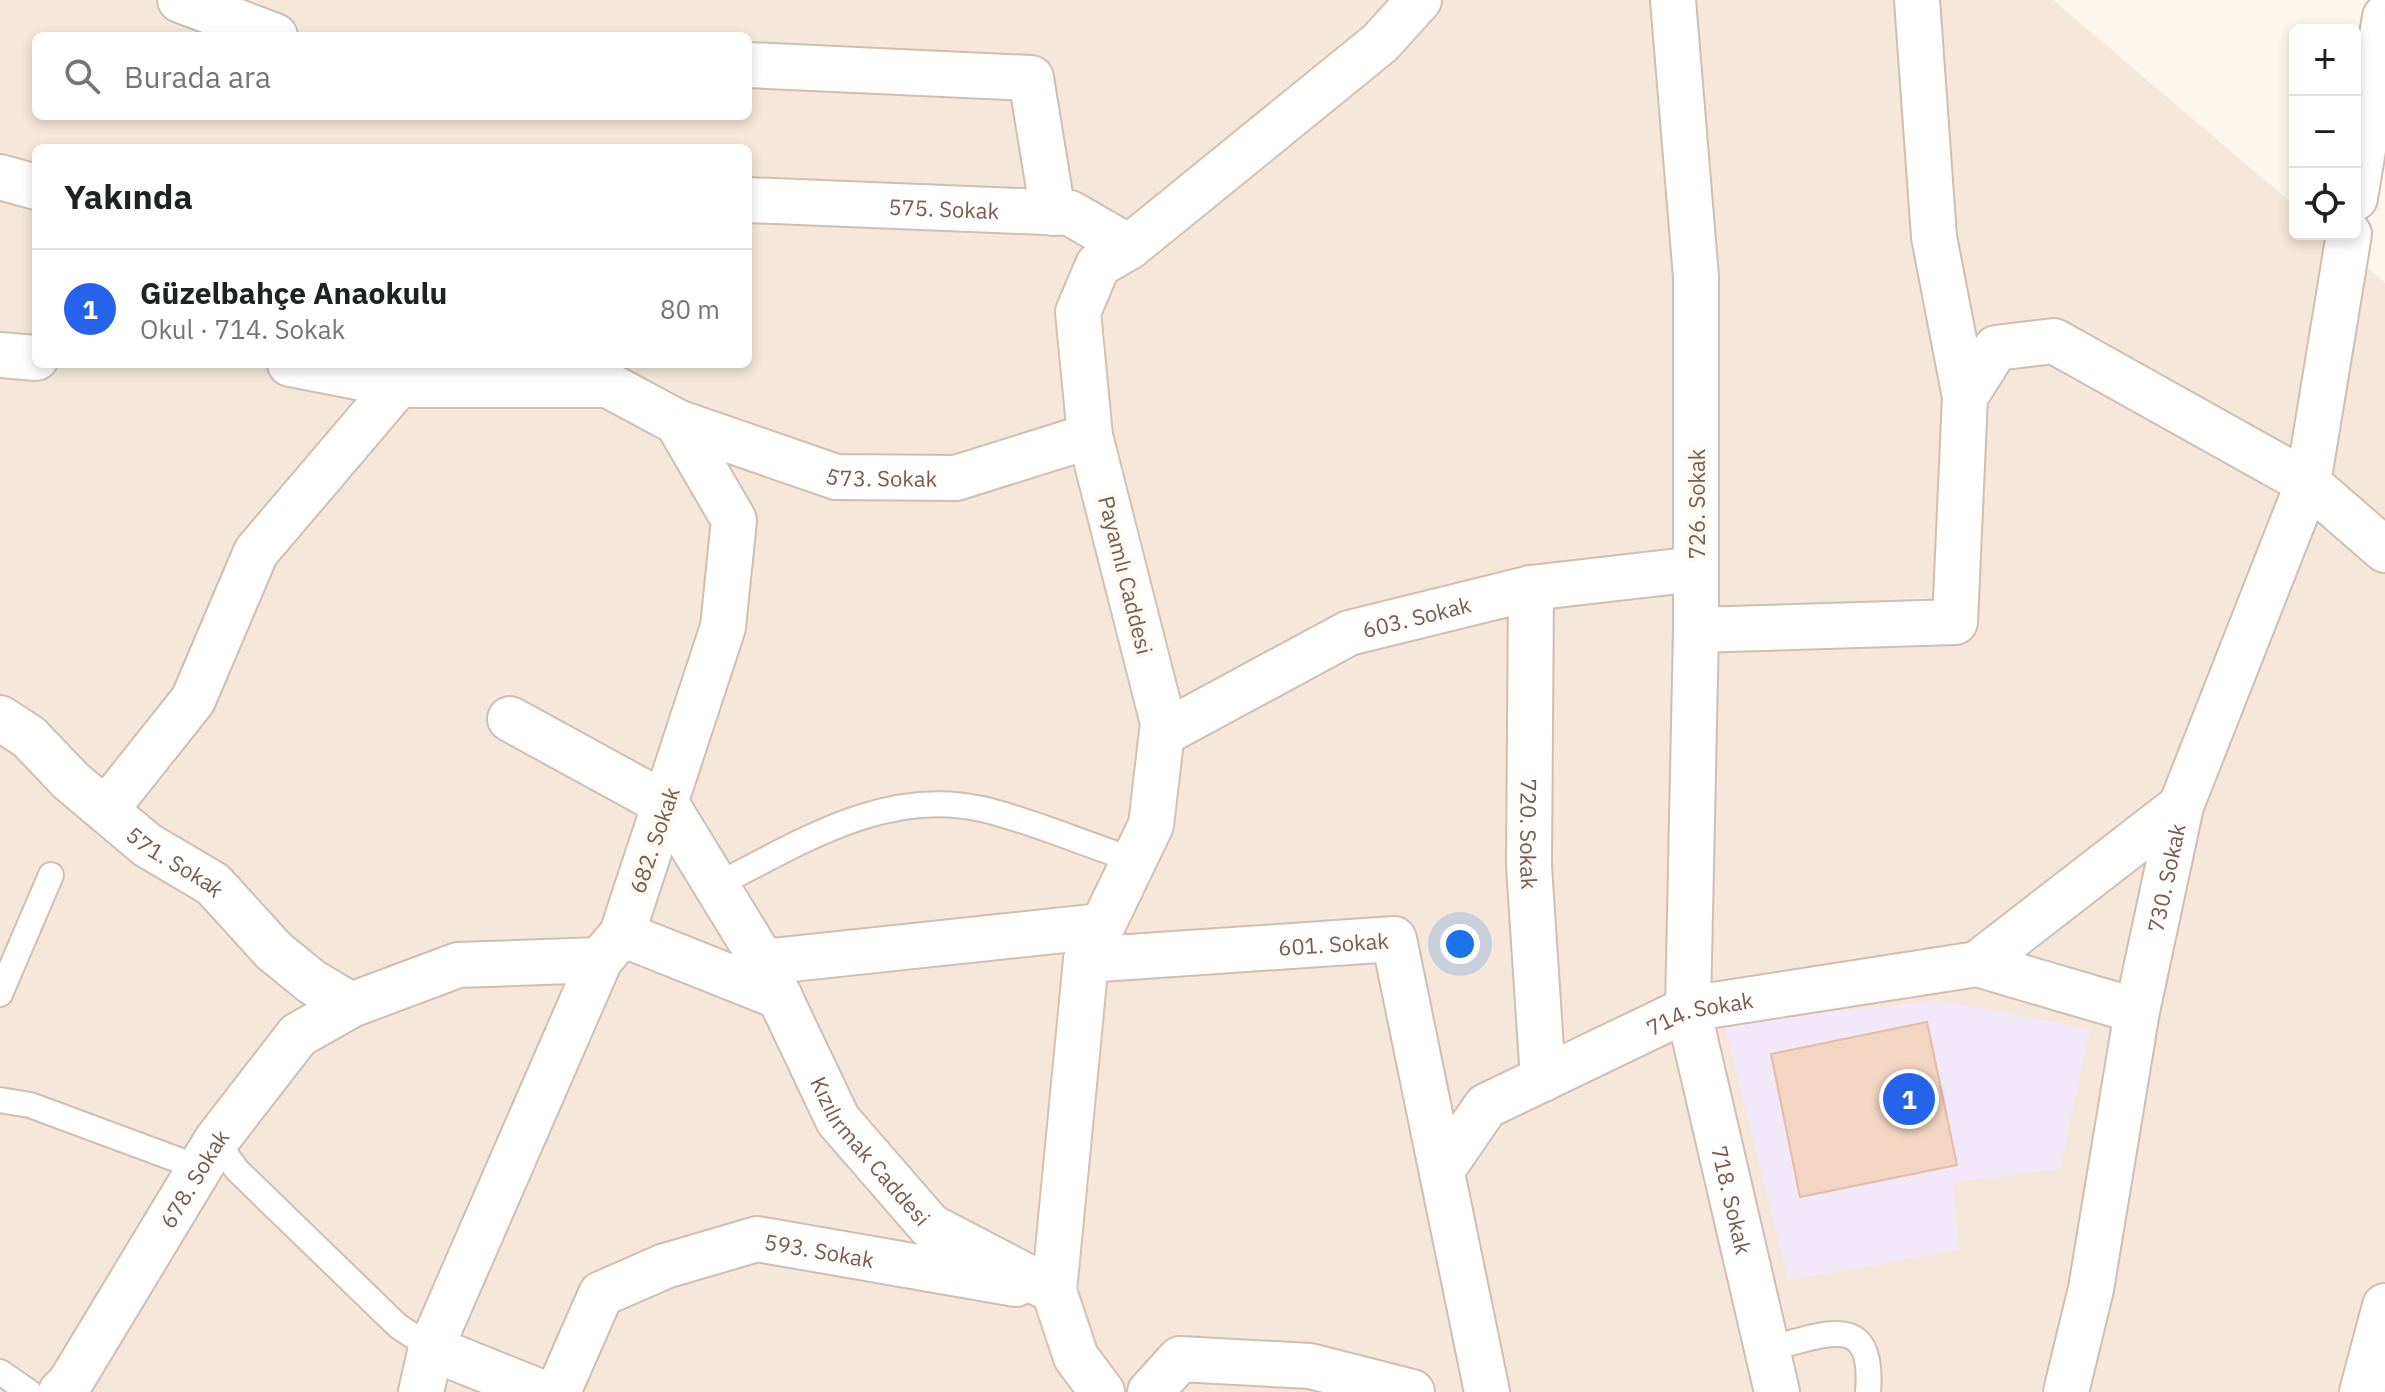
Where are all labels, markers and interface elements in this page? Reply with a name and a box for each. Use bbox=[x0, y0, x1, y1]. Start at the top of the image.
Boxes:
map controls bbox=[2289, 24, 2361, 240]
button: + bbox=[2289, 24, 2361, 96]
search box bbox=[32, 32, 752, 120]
icon: search bbox=[60, 54, 104, 98]
text: Burada ara bbox=[124, 57, 271, 96]
button: − bbox=[2289, 96, 2361, 168]
button: locate bbox=[2289, 168, 2361, 240]
text: Yakında bbox=[64, 174, 193, 218]
street label: 575. Sokak bbox=[888, 191, 1000, 225]
text: Güzelbahçe Anaokulu bbox=[140, 273, 447, 312]
text: 1 bbox=[82, 292, 98, 326]
text: 80 m bbox=[660, 292, 720, 326]
text: Okul · 714. Sokak bbox=[140, 312, 345, 346]
street label: 726. Sokak bbox=[1682, 448, 1711, 559]
street label: 573. Sokak bbox=[822, 460, 938, 492]
street label: Payamlı Caddesi bbox=[1092, 493, 1160, 657]
street label: 603. Sokak bbox=[1359, 589, 1474, 644]
street label: 720. Sokak bbox=[1514, 779, 1545, 891]
street label: 682. Sokak bbox=[622, 783, 686, 897]
street label: 571. Sokak bbox=[121, 820, 232, 903]
street label: 730. Sokak bbox=[2140, 820, 2191, 935]
your location bbox=[1440, 924, 1480, 964]
street label: 601. Sokak bbox=[1277, 925, 1390, 961]
street label: 714. Sokak bbox=[1641, 985, 1755, 1042]
pin: 1 bbox=[1883, 1069, 1935, 1129]
street label: Kızılırmak Caddesi bbox=[805, 1072, 937, 1231]
street label: 678. Sokak bbox=[153, 1122, 235, 1233]
street label: 718. Sokak bbox=[1706, 1143, 1759, 1257]
street label: 593. Sokak bbox=[762, 1226, 877, 1274]

